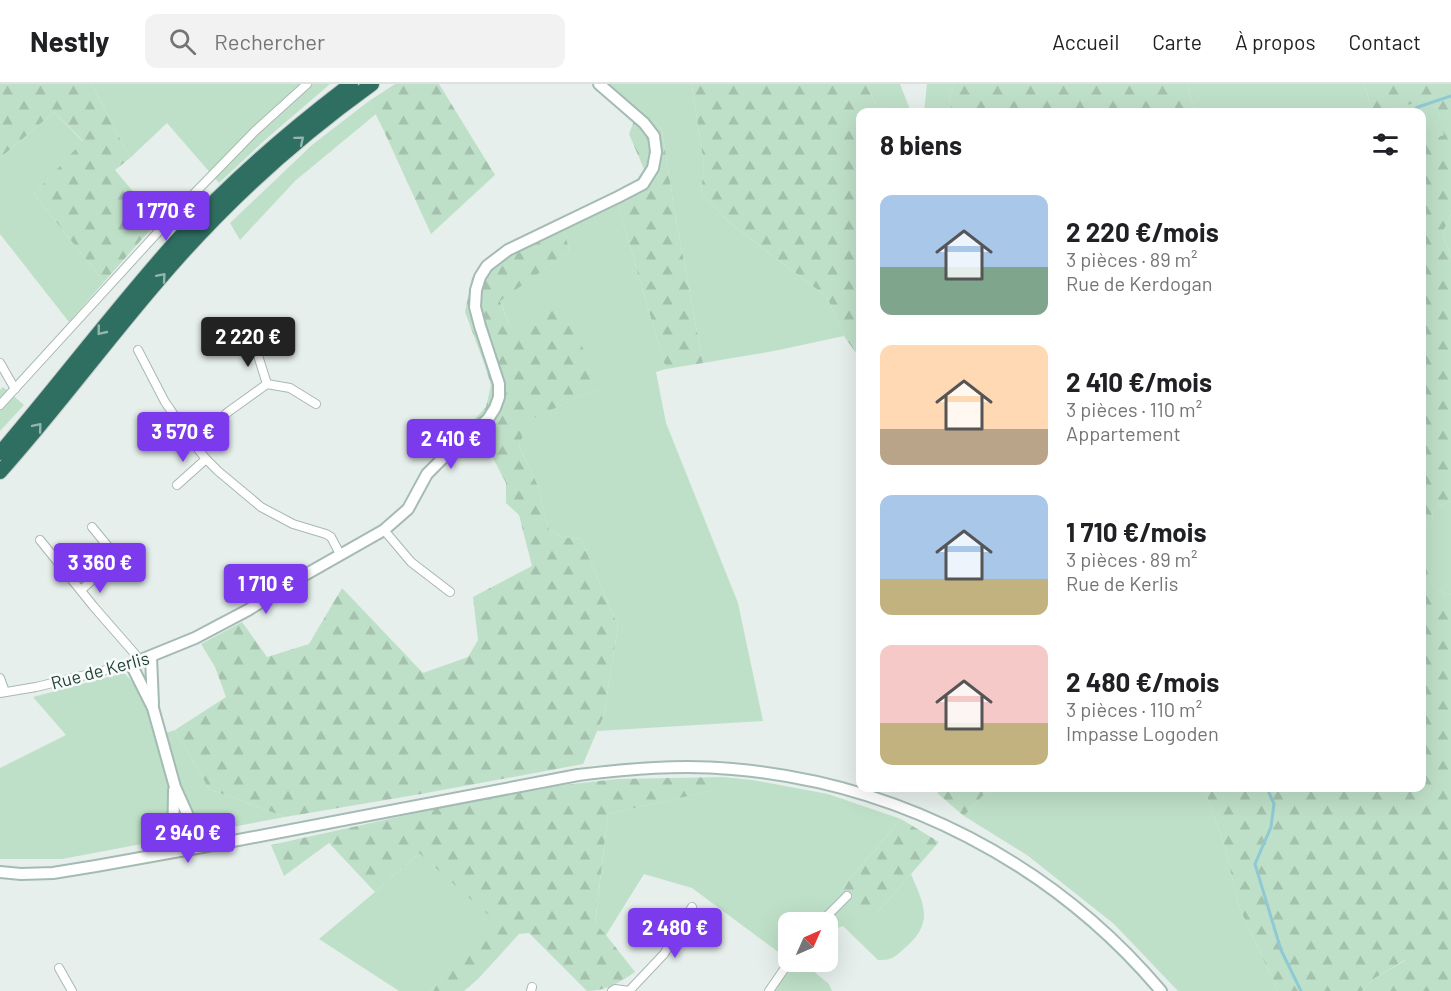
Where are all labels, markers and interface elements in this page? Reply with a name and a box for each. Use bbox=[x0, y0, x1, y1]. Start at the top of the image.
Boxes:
search box bbox=[145, 14, 565, 68]
text: Nestly bbox=[30, 24, 109, 58]
icon: search bbox=[166, 25, 199, 58]
text: Rechercher bbox=[214, 28, 325, 54]
text: Accueil bbox=[1052, 29, 1119, 54]
text: Carte bbox=[1152, 29, 1202, 54]
text: À propos bbox=[1235, 29, 1316, 54]
text: Contact bbox=[1349, 29, 1421, 54]
icon: filters bbox=[1369, 128, 1402, 161]
text: 8 biens bbox=[880, 129, 962, 160]
one-way arrow bbox=[293, 136, 304, 147]
pin: 1 770 € bbox=[111, 191, 221, 242]
text: 1 770 € bbox=[137, 198, 196, 222]
text: 2 220 €/mois bbox=[1066, 216, 1219, 247]
icon: home bbox=[928, 219, 1000, 291]
text: 3 pièces · 89 m² bbox=[1066, 247, 1198, 271]
text: Rue de Kerdogan bbox=[1066, 271, 1212, 295]
one-way arrow bbox=[155, 273, 166, 284]
pin: 2 220 € bbox=[193, 317, 303, 368]
one-way arrow bbox=[97, 324, 108, 335]
text: 2 220 € bbox=[215, 324, 281, 348]
text: 2 410 €/mois bbox=[1066, 366, 1212, 397]
icon: home bbox=[928, 369, 1000, 441]
text: 3 pièces · 110 m² bbox=[1066, 397, 1202, 421]
pin: 3 570 € bbox=[128, 412, 238, 463]
text: 3 570 € bbox=[151, 419, 215, 443]
pin: 2 410 € bbox=[396, 419, 506, 470]
text: Appartement bbox=[1066, 421, 1181, 445]
one-way arrow bbox=[30, 423, 41, 434]
text: 2 410 € bbox=[421, 426, 481, 450]
text: 1 710 €/mois bbox=[1066, 516, 1207, 547]
icon: home bbox=[928, 519, 1000, 591]
pin: 3 360 € bbox=[45, 543, 155, 594]
text: 3 pièces · 89 m² bbox=[1066, 547, 1198, 571]
text: 3 360 € bbox=[68, 550, 132, 574]
pin: 1 710 € bbox=[211, 564, 321, 615]
text: 1 710 € bbox=[238, 571, 294, 595]
text: Rue de Kerlis bbox=[1066, 571, 1178, 595]
street label: Rue de Kerlis bbox=[48, 646, 152, 694]
text: 2 480 €/mois bbox=[1066, 666, 1219, 697]
icon: home bbox=[928, 669, 1000, 741]
text: 3 pièces · 110 m² bbox=[1066, 697, 1202, 721]
text: Impasse Logoden bbox=[1066, 721, 1219, 745]
pin: 2 940 € bbox=[133, 813, 243, 864]
text: 2 940 € bbox=[155, 820, 221, 844]
pin: 2 480 € bbox=[620, 908, 730, 959]
north arrow bbox=[778, 912, 838, 972]
map controls bbox=[778, 912, 838, 972]
text: 2 480 € bbox=[642, 915, 708, 939]

